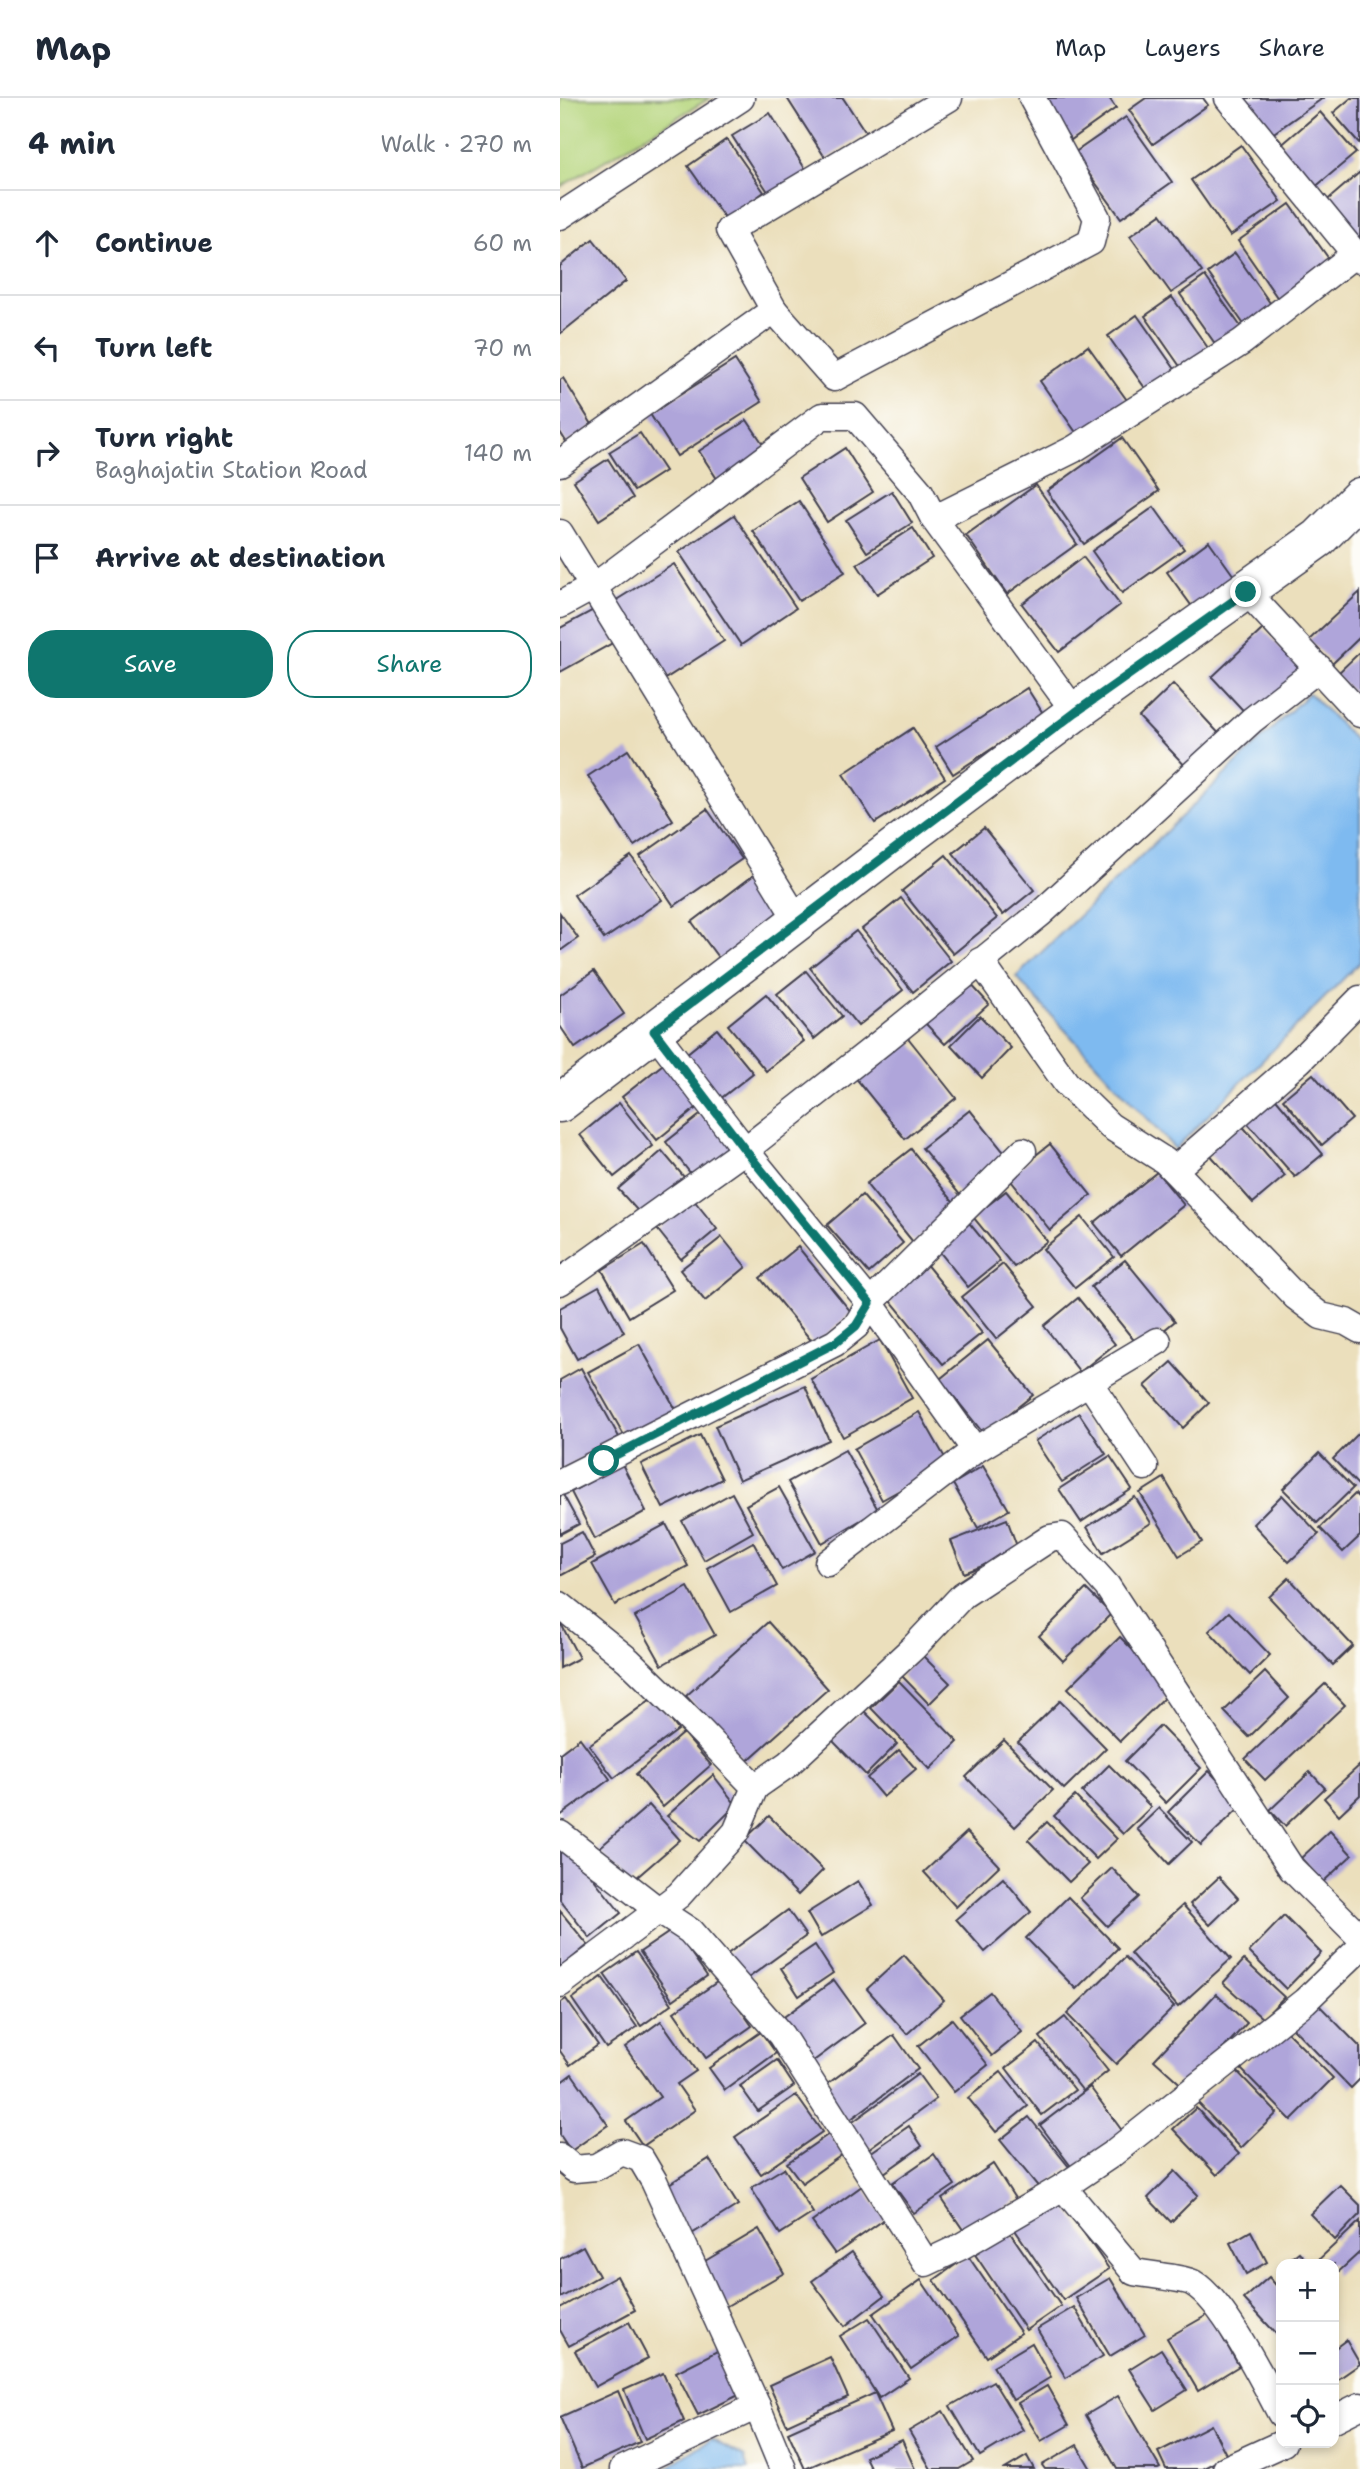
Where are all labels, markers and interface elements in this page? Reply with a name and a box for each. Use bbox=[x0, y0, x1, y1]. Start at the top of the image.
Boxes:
text: Map bbox=[35, 26, 111, 71]
text: Map bbox=[1055, 32, 1106, 64]
text: Layers bbox=[1144, 32, 1221, 64]
text: Share bbox=[1259, 32, 1325, 64]
text: 4 min bbox=[28, 123, 115, 164]
text: Walk · 270 m bbox=[380, 129, 532, 159]
icon: ahead bbox=[28, 224, 66, 262]
text: Continue bbox=[95, 225, 213, 260]
text: 60 m bbox=[473, 228, 532, 258]
icon: left bbox=[28, 329, 66, 367]
text: Turn left bbox=[95, 330, 212, 365]
text: 70 m bbox=[473, 333, 532, 363]
text: Turn right bbox=[95, 420, 233, 455]
icon: right bbox=[28, 434, 66, 472]
text: 140 m bbox=[464, 438, 532, 468]
text: Baghajatin Station Road bbox=[95, 455, 368, 485]
icon: arrive bbox=[28, 539, 66, 577]
text: Arrive at destination bbox=[95, 540, 385, 575]
route end bbox=[1230, 576, 1261, 607]
button: Save bbox=[28, 630, 273, 698]
button: Share bbox=[287, 630, 532, 698]
route start bbox=[588, 1445, 619, 1476]
map controls bbox=[1276, 2259, 1339, 2448]
button: + bbox=[1276, 2259, 1339, 2322]
button: − bbox=[1276, 2322, 1339, 2385]
button: locate bbox=[1276, 2385, 1339, 2448]

